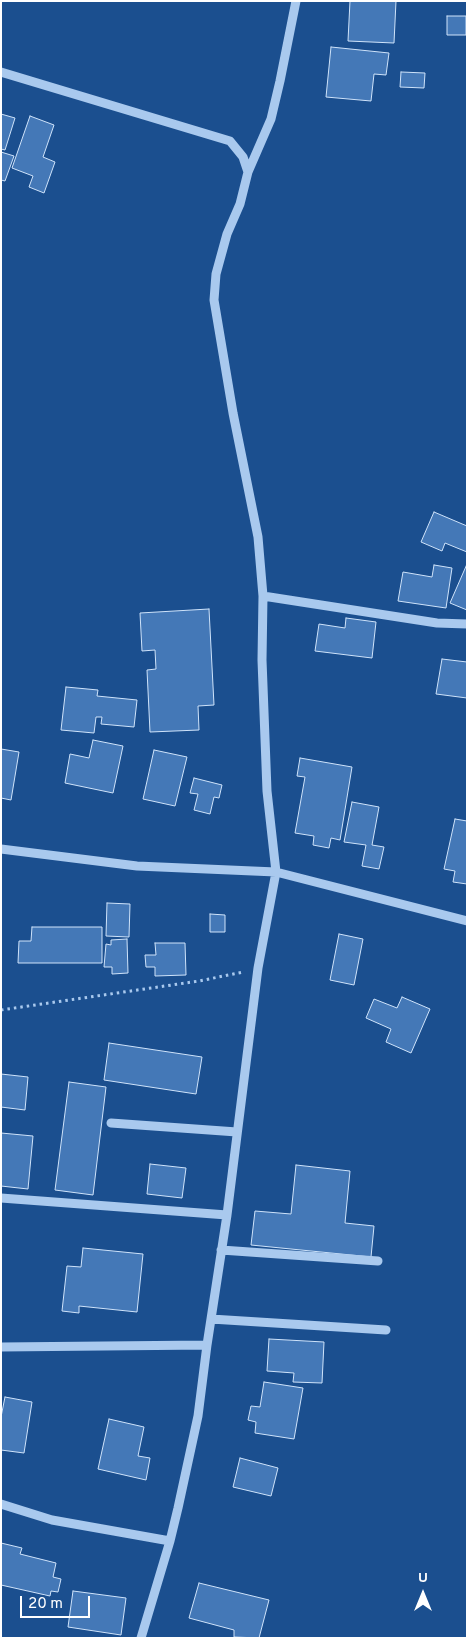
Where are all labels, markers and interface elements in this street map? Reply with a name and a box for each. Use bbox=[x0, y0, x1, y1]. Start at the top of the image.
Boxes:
north arrow bbox=[398, 1569, 448, 1619]
text: U bbox=[418, 1570, 428, 1587]
scale bar bbox=[22, 1586, 92, 1618]
text: 20 m bbox=[28, 1595, 63, 1614]

